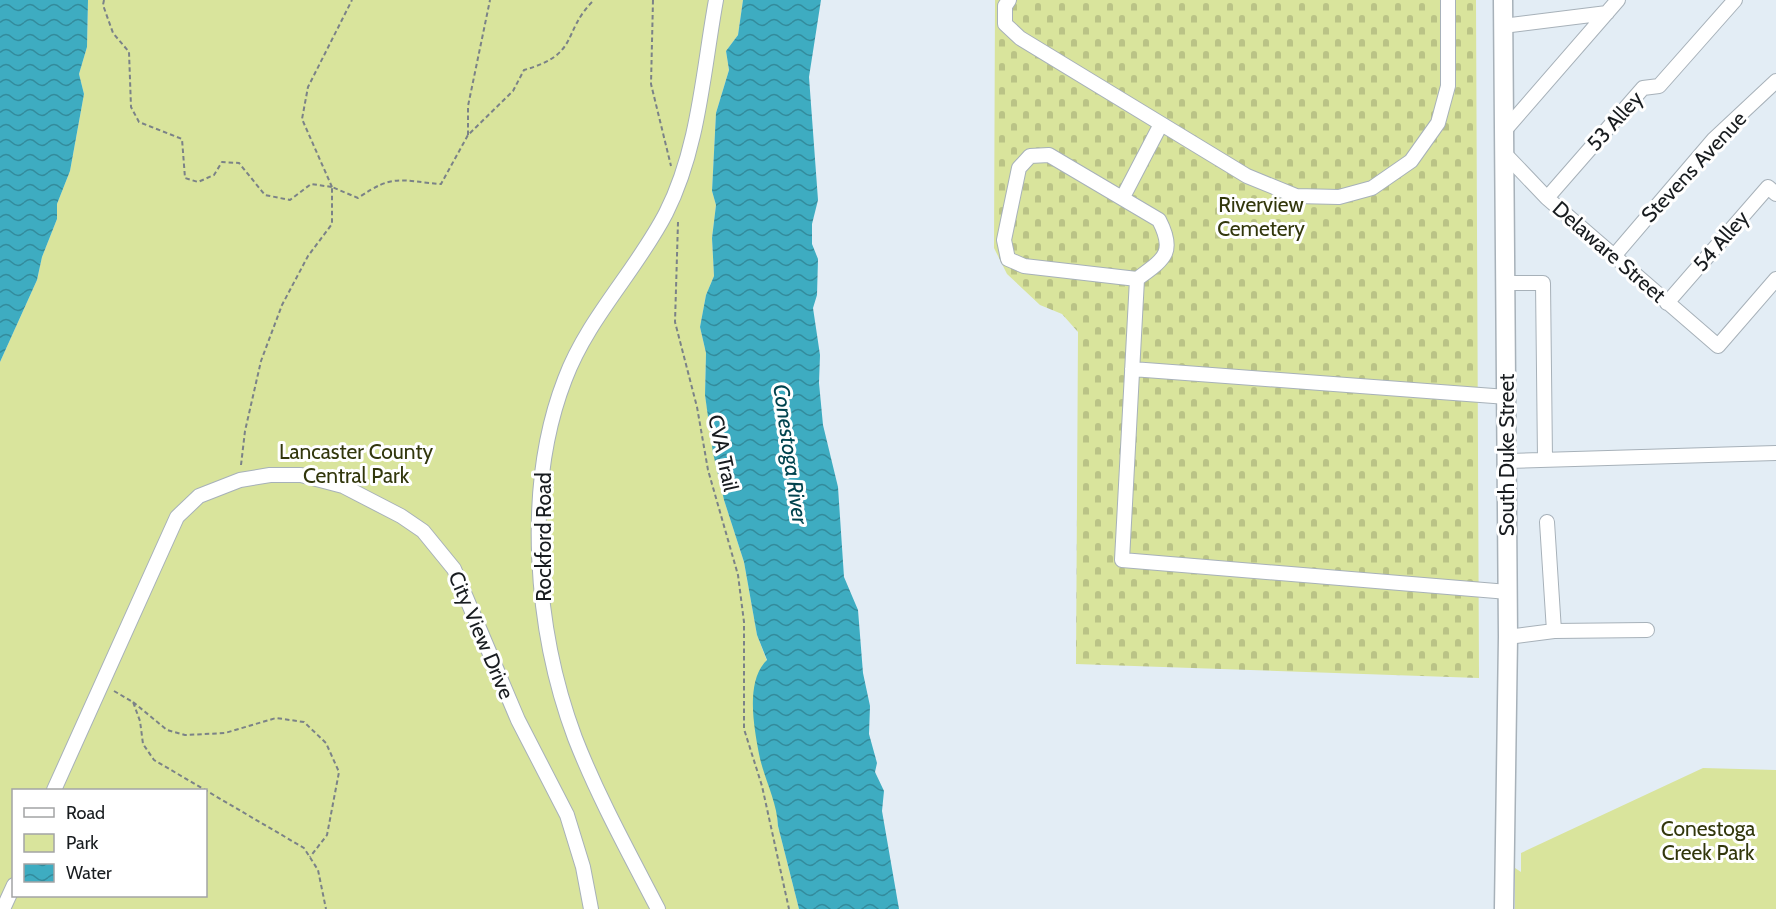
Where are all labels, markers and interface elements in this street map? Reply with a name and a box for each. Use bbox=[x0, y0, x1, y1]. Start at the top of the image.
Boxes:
street label: 53 Alley bbox=[1581, 86, 1648, 156]
street label: Stevens Avenue bbox=[1636, 106, 1751, 227]
park label: Riverview Cemetery bbox=[1217, 192, 1305, 241]
street label: Delaware Street bbox=[1548, 196, 1671, 308]
street label: 54 Alley bbox=[1688, 205, 1754, 276]
street label: South Duke Street bbox=[1494, 374, 1519, 536]
water label: Conestoga River bbox=[767, 382, 814, 527]
street label: CVA Trail bbox=[703, 412, 744, 494]
park label: Lancaster County Central Park bbox=[279, 439, 433, 488]
street label: Rockford Road bbox=[531, 472, 556, 602]
street label: City View Drive bbox=[443, 567, 520, 703]
legend bbox=[12, 789, 207, 897]
text: Road bbox=[66, 802, 105, 824]
park label: Conestoga Creek Park bbox=[1661, 816, 1755, 865]
text: Park bbox=[66, 832, 99, 854]
text: Water bbox=[66, 862, 112, 884]

